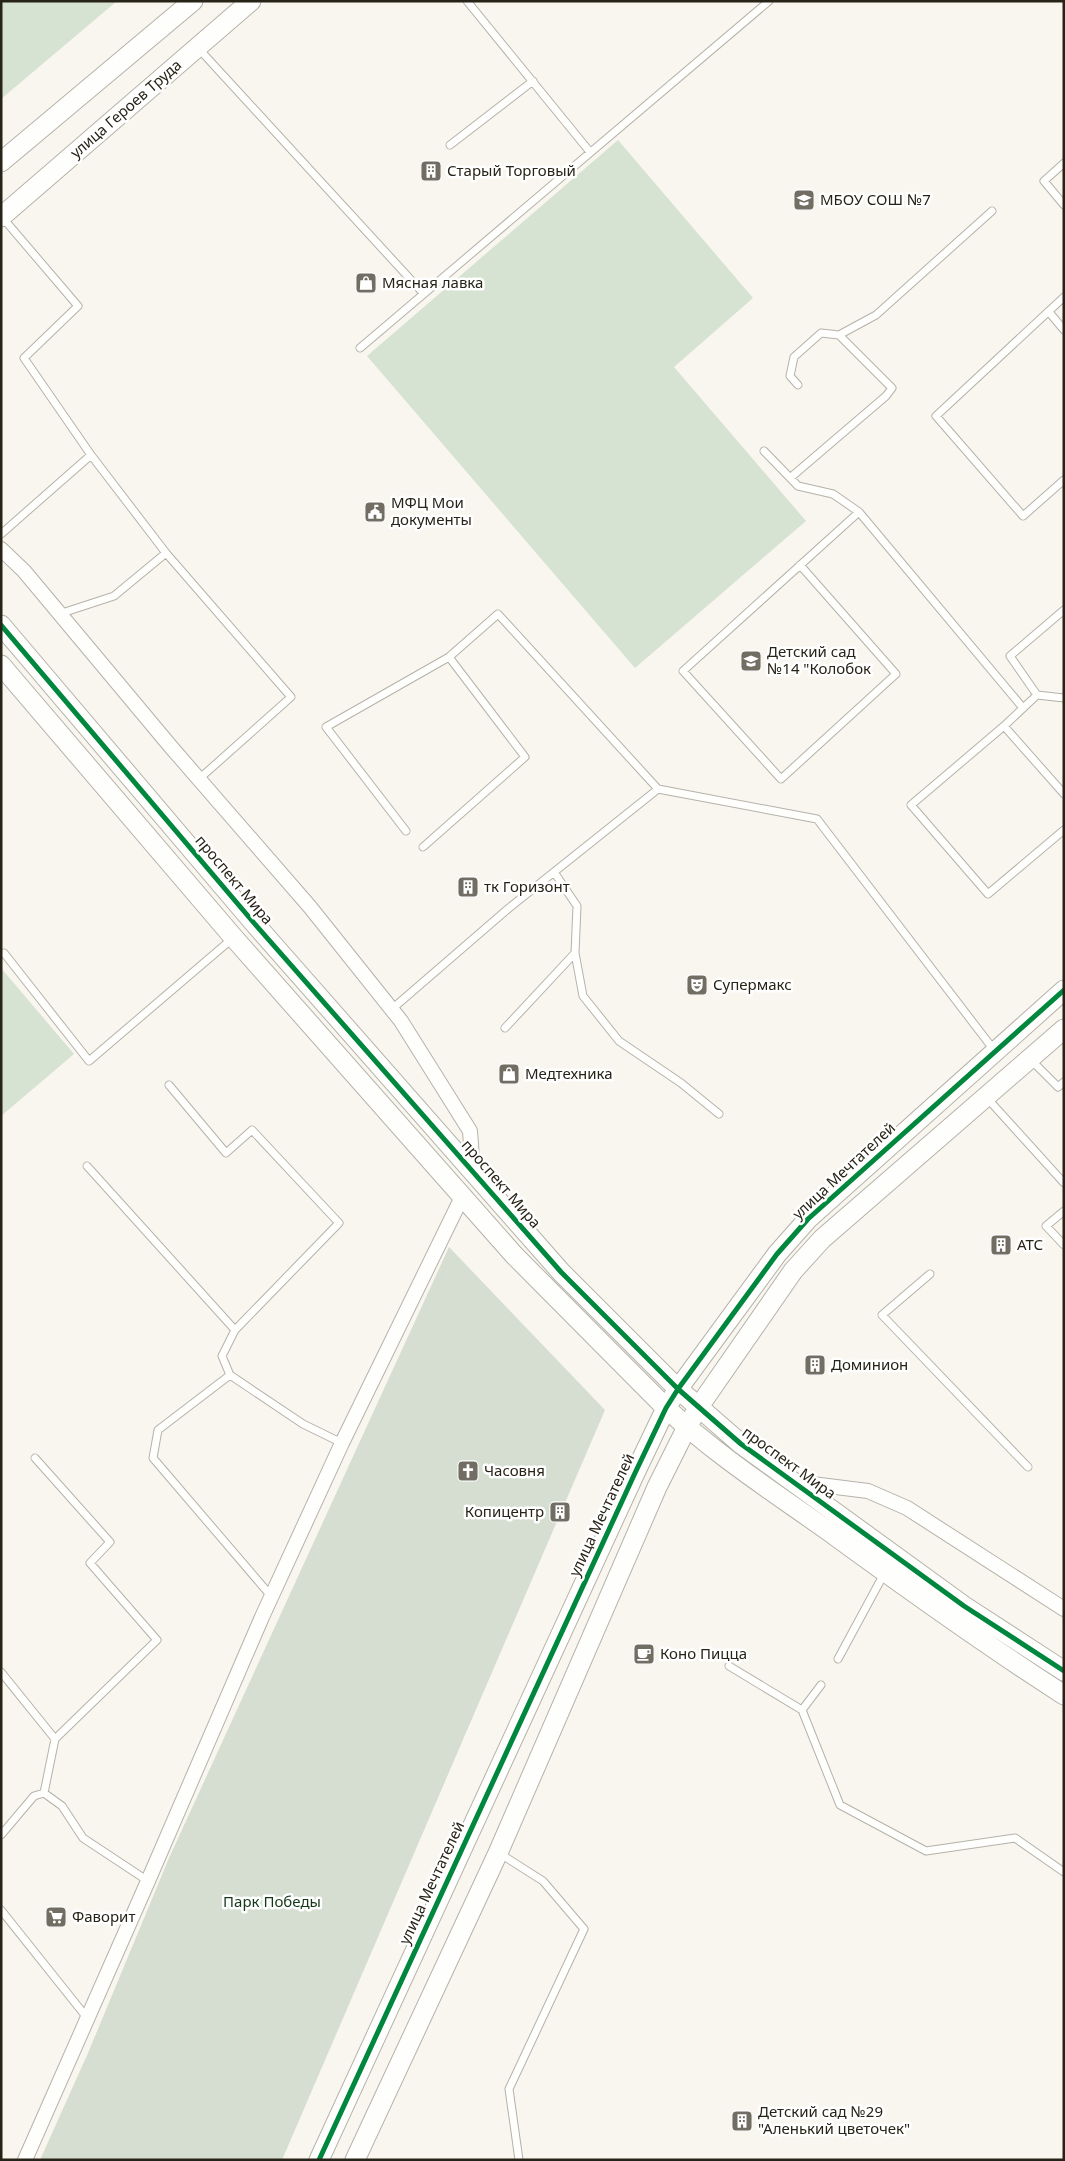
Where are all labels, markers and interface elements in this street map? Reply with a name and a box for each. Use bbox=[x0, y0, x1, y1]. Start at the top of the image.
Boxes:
street label: улица Героев Труда bbox=[65, 54, 185, 162]
building icon: Старый Торговый bbox=[419, 159, 443, 183]
place label: Старый Торговый bbox=[447, 160, 576, 180]
school or university icon: МБОУ СОШ №7 bbox=[792, 188, 816, 212]
place label: МБОУ СОШ №7 bbox=[820, 189, 931, 209]
shop icon: Мясная лавка bbox=[354, 271, 378, 295]
place label: Мясная лавка bbox=[382, 272, 483, 292]
place label: МФЦ Мои документы bbox=[391, 492, 472, 529]
public building icon: МФЦ Мои документы bbox=[363, 500, 387, 524]
place label: Детский сад №14 "Колобок bbox=[767, 641, 871, 678]
school or university icon: Детский сад №14 "Колобок bbox=[739, 649, 763, 673]
street label: проспект Мира bbox=[191, 830, 278, 928]
building icon: тк Горизонт bbox=[456, 875, 480, 899]
place label: тк Горизонт bbox=[484, 876, 570, 896]
theatre icon: Супермакс bbox=[685, 973, 709, 997]
place label: Супермакс bbox=[713, 974, 792, 994]
shop icon: Медтехника bbox=[497, 1062, 521, 1086]
place label: Медтехника bbox=[525, 1063, 613, 1083]
street label: улица Мечтателей bbox=[788, 1117, 899, 1223]
street label: проспект Мира bbox=[458, 1135, 546, 1232]
building icon: АТС bbox=[989, 1233, 1013, 1257]
place label: АТС bbox=[1017, 1234, 1043, 1254]
building icon: Доминион bbox=[803, 1353, 827, 1377]
place label: Доминион bbox=[831, 1354, 908, 1374]
street label: проспект Мира bbox=[739, 1421, 840, 1503]
street label: улица Мечтателей bbox=[564, 1450, 638, 1579]
church icon: Часовня bbox=[456, 1459, 480, 1483]
place label: Часовня bbox=[484, 1460, 545, 1480]
building icon: Копицентр bbox=[548, 1500, 572, 1524]
place label: Копицентр bbox=[465, 1501, 544, 1521]
cafe icon: Коно Пицца bbox=[632, 1642, 656, 1666]
place label: Коно Пицца bbox=[660, 1643, 747, 1663]
street label: улица Мечтателей bbox=[394, 1818, 468, 1947]
park label: Парк Победы bbox=[223, 1891, 321, 1911]
supermarket icon: Фаворит bbox=[44, 1905, 68, 1929]
place label: Фаворит bbox=[72, 1906, 135, 1926]
place label: Детский сад №29 "Аленький цветочек" bbox=[758, 2101, 910, 2138]
building icon: Детский сад №29 "Аленький цветочек" bbox=[730, 2109, 754, 2133]

